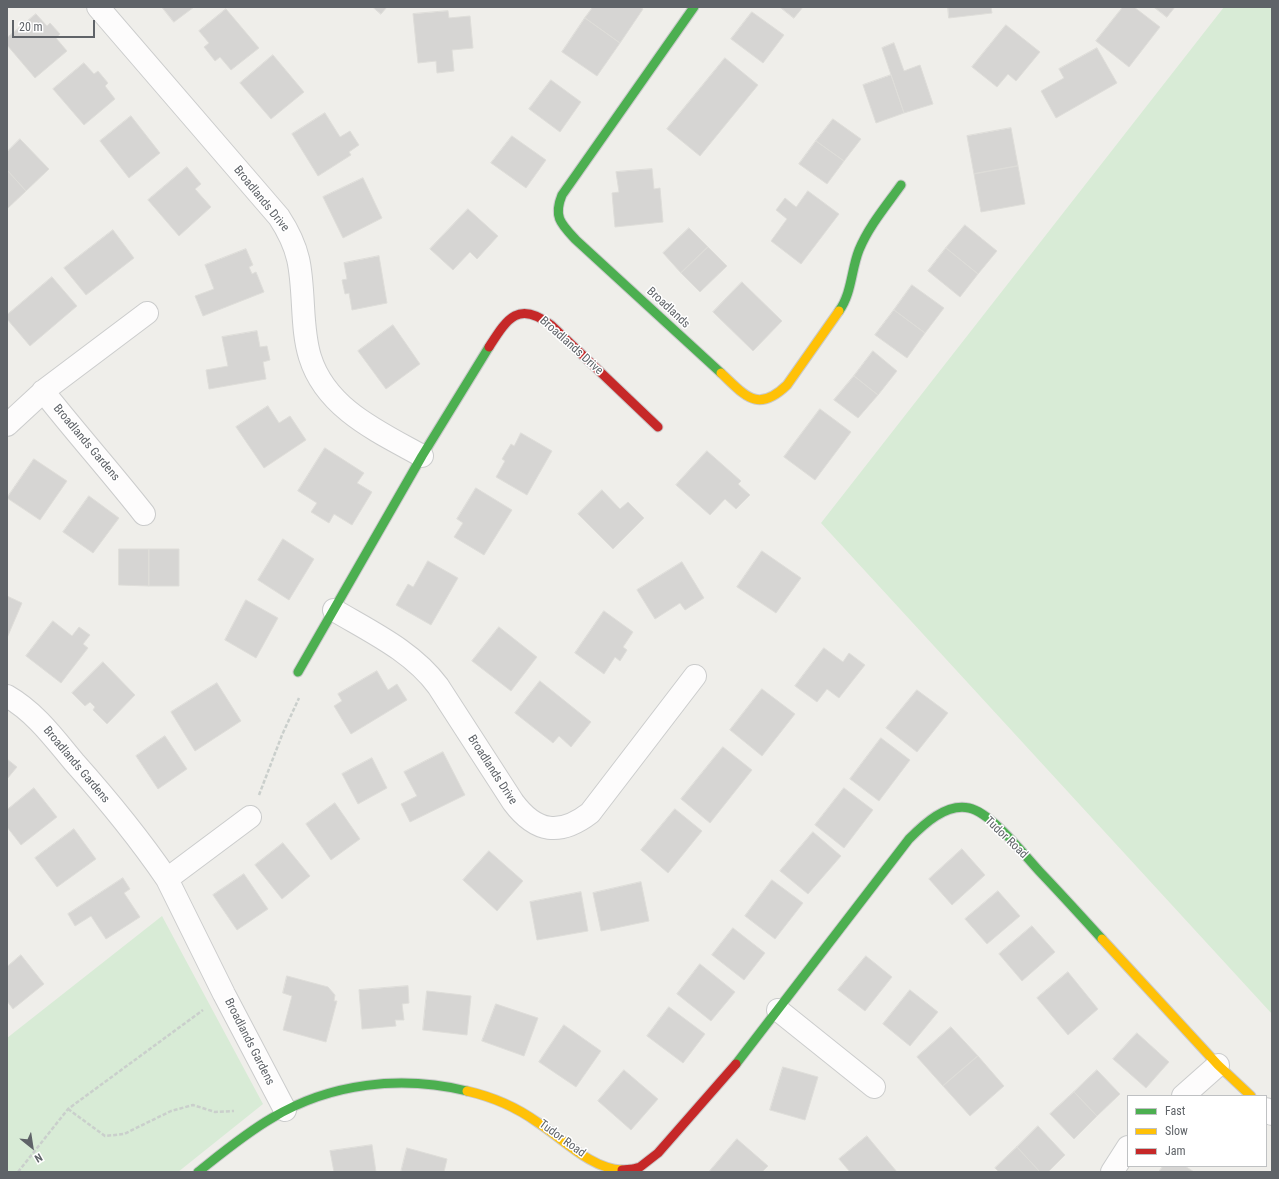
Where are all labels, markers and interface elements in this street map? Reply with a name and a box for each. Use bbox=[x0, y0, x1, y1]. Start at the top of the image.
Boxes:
scale bar bbox=[14, 12, 97, 38]
text: 20 m bbox=[19, 20, 43, 34]
street label: Broadlands Drive bbox=[230, 163, 292, 235]
street label: Broadlands bbox=[644, 284, 692, 332]
street label: Broadlands Drive bbox=[536, 314, 606, 378]
street label: Broadlands Gardens bbox=[50, 402, 122, 484]
street label: Broadlands Gardens bbox=[40, 724, 112, 806]
street label: Broadlands Drive bbox=[464, 732, 520, 808]
street label: Tudor Road bbox=[982, 814, 1030, 862]
street label: Broadlands Gardens bbox=[221, 996, 277, 1088]
legend bbox=[1127, 1095, 1267, 1167]
text: Fast bbox=[1165, 1104, 1185, 1118]
street label: Tudor Road bbox=[536, 1117, 588, 1161]
text: Slow bbox=[1165, 1124, 1188, 1138]
north arrow bbox=[12, 1127, 52, 1167]
text: Jam bbox=[1165, 1144, 1186, 1158]
text: N bbox=[32, 1151, 44, 1165]

